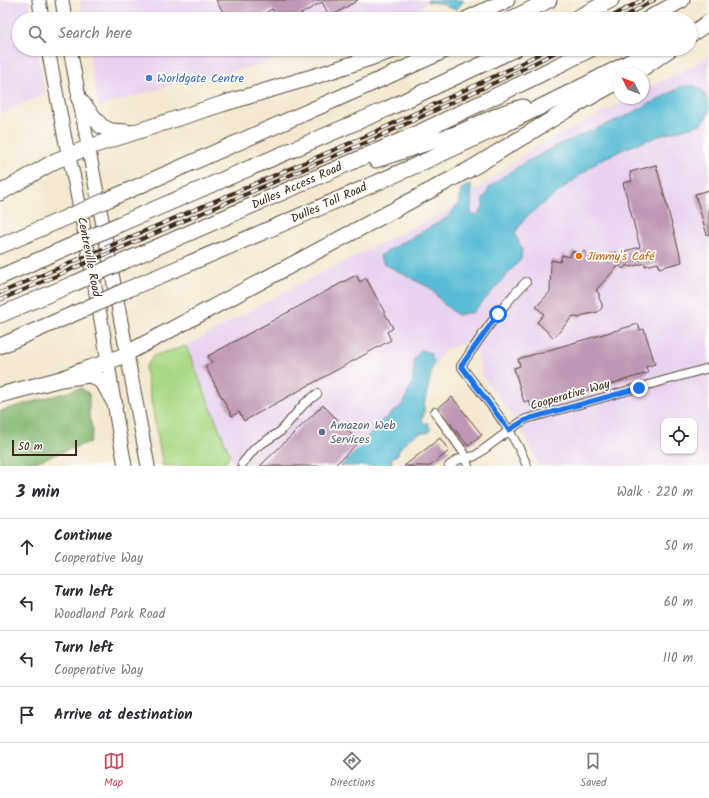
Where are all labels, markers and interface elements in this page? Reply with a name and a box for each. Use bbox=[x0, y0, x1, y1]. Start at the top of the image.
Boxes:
search box bbox=[12, 12, 697, 56]
text: Search here bbox=[58, 22, 132, 46]
icon: search bbox=[26, 23, 48, 45]
north arrow bbox=[613, 68, 649, 104]
place label: Worldgate Centre bbox=[157, 69, 245, 88]
marker: Worldgate Centre bbox=[144, 73, 154, 83]
street label: Dulles Access Road bbox=[249, 157, 346, 214]
street label: Dulles Toll Road bbox=[288, 177, 371, 228]
street label: Centreville Road bbox=[72, 215, 106, 300]
place label: Jimmy's Café bbox=[587, 247, 655, 266]
marker: Jimmy's Café bbox=[574, 251, 584, 261]
route start bbox=[489, 305, 507, 323]
street label: Cooperative Way bbox=[528, 374, 612, 415]
route end bbox=[630, 379, 648, 397]
place label: Amazon Web Services bbox=[330, 416, 396, 449]
map controls bbox=[661, 418, 697, 454]
button: locate bbox=[661, 418, 697, 454]
marker: Amazon Web Services bbox=[317, 427, 327, 437]
scale bar bbox=[12, 438, 77, 457]
text: 50 m bbox=[18, 438, 43, 456]
text: 3 min bbox=[16, 479, 60, 506]
text: Walk · 220 m bbox=[617, 482, 693, 503]
text: Continue bbox=[54, 524, 112, 548]
icon: ahead bbox=[16, 536, 38, 558]
text: 50 m bbox=[664, 536, 693, 557]
text: Cooperative Way bbox=[54, 548, 143, 569]
text: Turn left bbox=[54, 580, 114, 604]
icon: left bbox=[16, 592, 38, 614]
text: 60 m bbox=[664, 592, 693, 613]
text: Woodland Park Road bbox=[54, 604, 165, 625]
text: Turn left bbox=[54, 636, 114, 660]
icon: left bbox=[16, 648, 38, 670]
text: 110 m bbox=[663, 648, 693, 669]
text: Cooperative Way bbox=[54, 660, 143, 681]
text: Arrive at destination bbox=[54, 703, 193, 727]
icon: arrive bbox=[16, 704, 38, 726]
tab: Map bbox=[103, 750, 125, 792]
tab: Directions bbox=[330, 750, 375, 792]
tab: Saved bbox=[580, 750, 606, 792]

